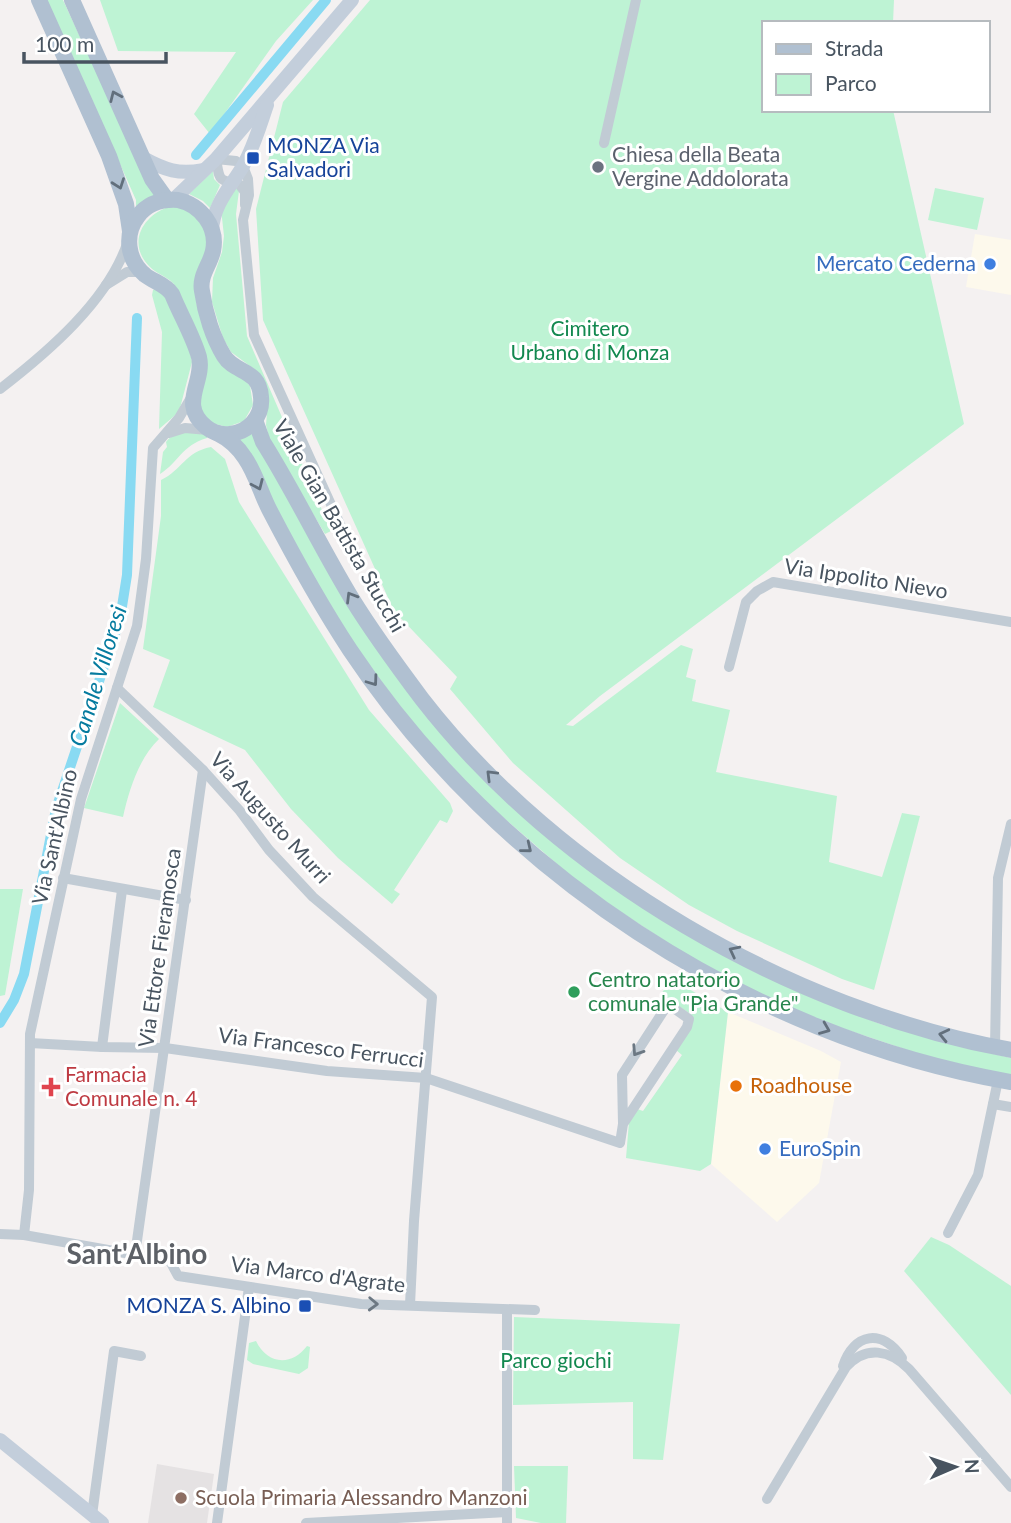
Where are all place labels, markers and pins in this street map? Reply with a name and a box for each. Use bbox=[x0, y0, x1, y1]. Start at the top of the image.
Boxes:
place label: MONZA Via Salvadori bbox=[267, 132, 380, 181]
place label: Chiesa della Beata Vergine Addolorata bbox=[612, 141, 789, 190]
marker: MONZA Via Salvadori bbox=[245, 150, 261, 166]
marker: Chiesa della Beata Vergine Addolorata bbox=[590, 159, 606, 175]
place label: Mercato Cederna bbox=[816, 250, 976, 275]
marker: Mercato Cederna bbox=[982, 256, 998, 272]
place label: Centro natatorio comunale "Pia Grande" bbox=[588, 966, 799, 1015]
marker: Centro natatorio comunale "Pia Grande" bbox=[566, 984, 582, 1000]
place label: Farmacia Comunale n. 4 bbox=[65, 1061, 198, 1110]
place label: Roadhouse bbox=[750, 1072, 852, 1097]
marker: Roadhouse bbox=[728, 1078, 744, 1094]
marker: Farmacia Comunale n. 4 bbox=[43, 1079, 59, 1095]
place label: EuroSpin bbox=[779, 1135, 861, 1160]
marker: EuroSpin bbox=[757, 1141, 773, 1157]
place label: MONZA S. Albino bbox=[127, 1292, 291, 1317]
marker: MONZA S. Albino bbox=[297, 1298, 313, 1314]
place label: Scuola Primaria Alessandro Manzoni bbox=[195, 1484, 527, 1509]
marker: Scuola Primaria Alessandro Manzoni bbox=[173, 1490, 189, 1506]

